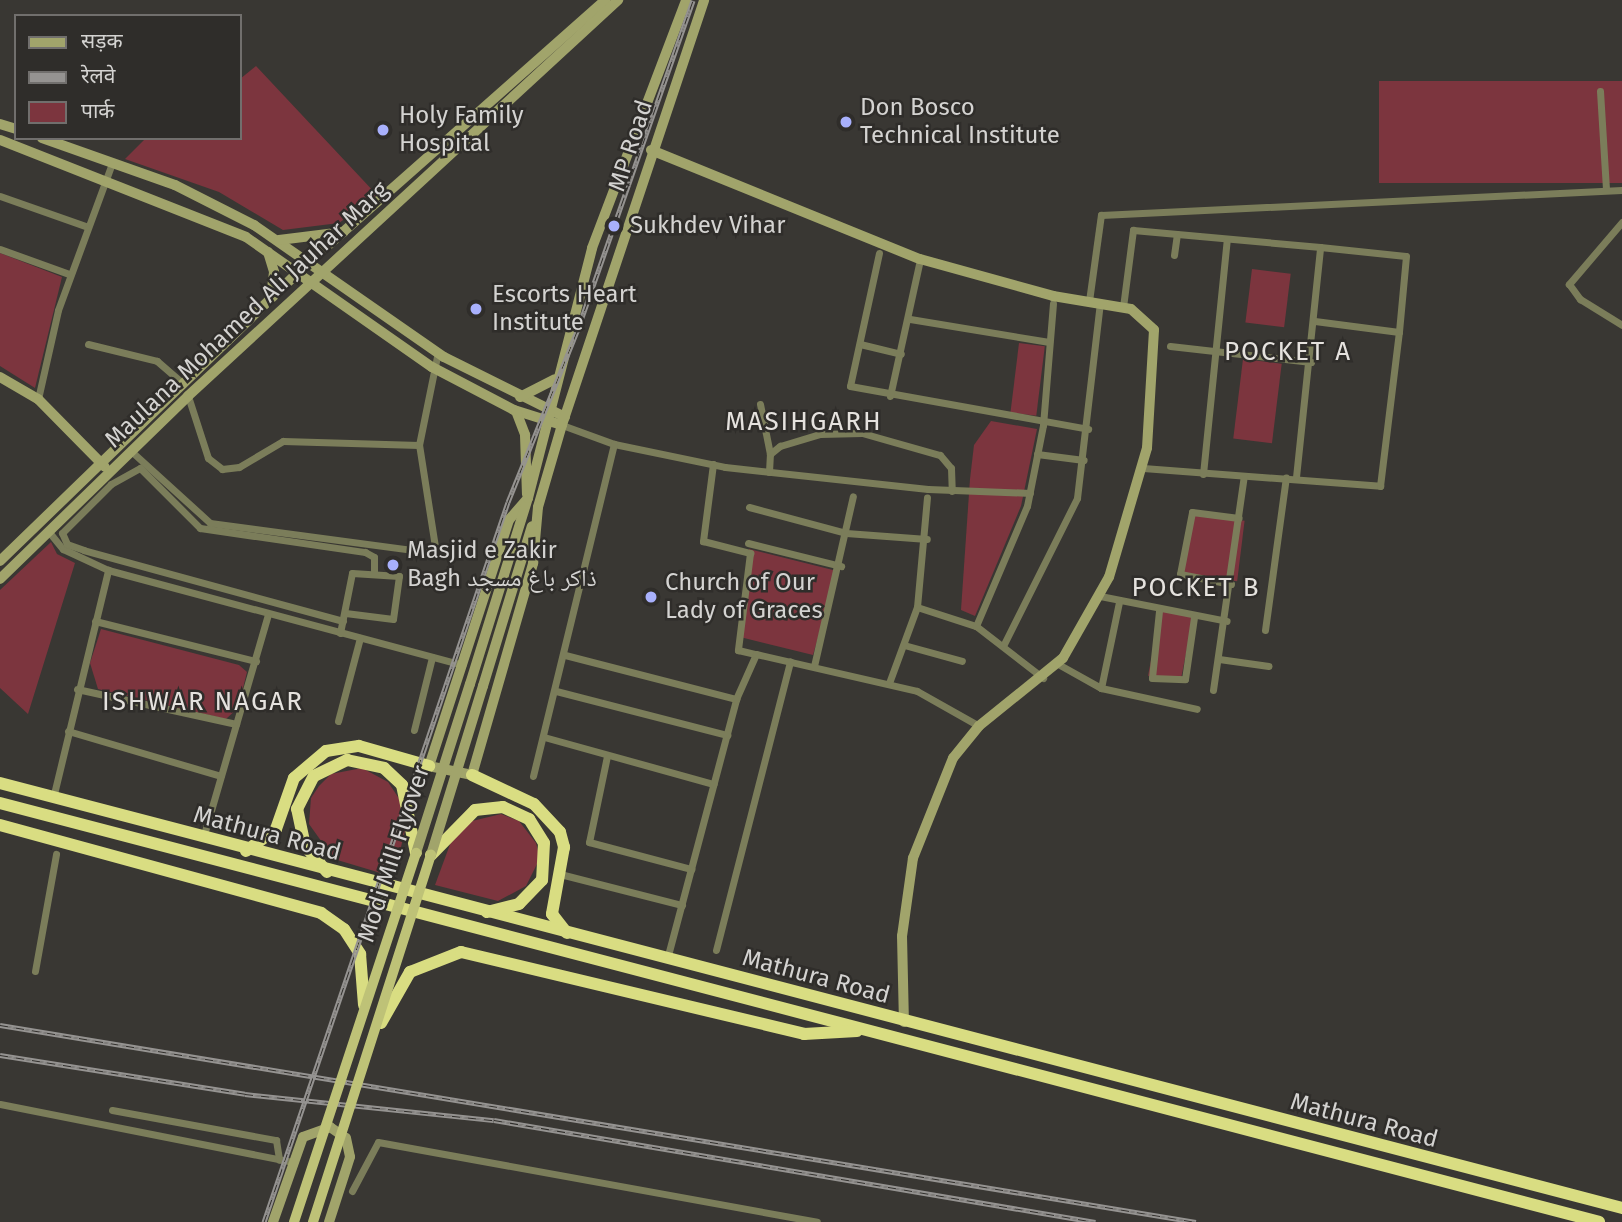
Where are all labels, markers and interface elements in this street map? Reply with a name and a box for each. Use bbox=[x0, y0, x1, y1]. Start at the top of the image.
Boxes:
legend bbox=[14, 14, 242, 140]
text: सड़क bbox=[81, 28, 123, 54]
text: रेलवे bbox=[81, 63, 116, 89]
place label: Don Bosco Technical Institute bbox=[860, 94, 1060, 150]
street label: MP Road bbox=[603, 97, 659, 195]
text: पार्क bbox=[81, 98, 115, 124]
place label: Holy Family Hospital bbox=[399, 102, 524, 158]
marker: Don Bosco Technical Institute bbox=[838, 114, 854, 130]
marker: Holy Family Hospital bbox=[373, 120, 393, 140]
street label: Maulana Mohamed Ali Jauhar Marg bbox=[99, 176, 395, 454]
place label: Sukhdev Vihar bbox=[630, 212, 785, 240]
marker: Sukhdev Vihar bbox=[604, 216, 624, 236]
place label: Escorts Heart Institute bbox=[492, 281, 637, 337]
marker: Escorts Heart Institute bbox=[466, 299, 486, 319]
district label: POCKET A bbox=[1225, 336, 1351, 368]
district label: MASIHGARH bbox=[726, 406, 882, 438]
place label: Masjid e Zakir Bagh ذاکر باغ مسجد bbox=[407, 537, 597, 593]
marker: Masjid e Zakir Bagh ذاکر باغ مسجد bbox=[385, 557, 401, 573]
place label: Church of Our Lady of Graces bbox=[665, 569, 823, 625]
district label: POCKET B bbox=[1132, 572, 1260, 604]
marker: Church of Our Lady of Graces bbox=[643, 589, 659, 605]
district label: ISHWAR NAGAR bbox=[104, 686, 302, 718]
street label: Modi Mill Flyover bbox=[352, 762, 436, 946]
street label: Mathura Road bbox=[190, 800, 344, 868]
street label: Mathura Road bbox=[739, 943, 893, 1011]
street label: Mathura Road bbox=[1287, 1087, 1441, 1155]

